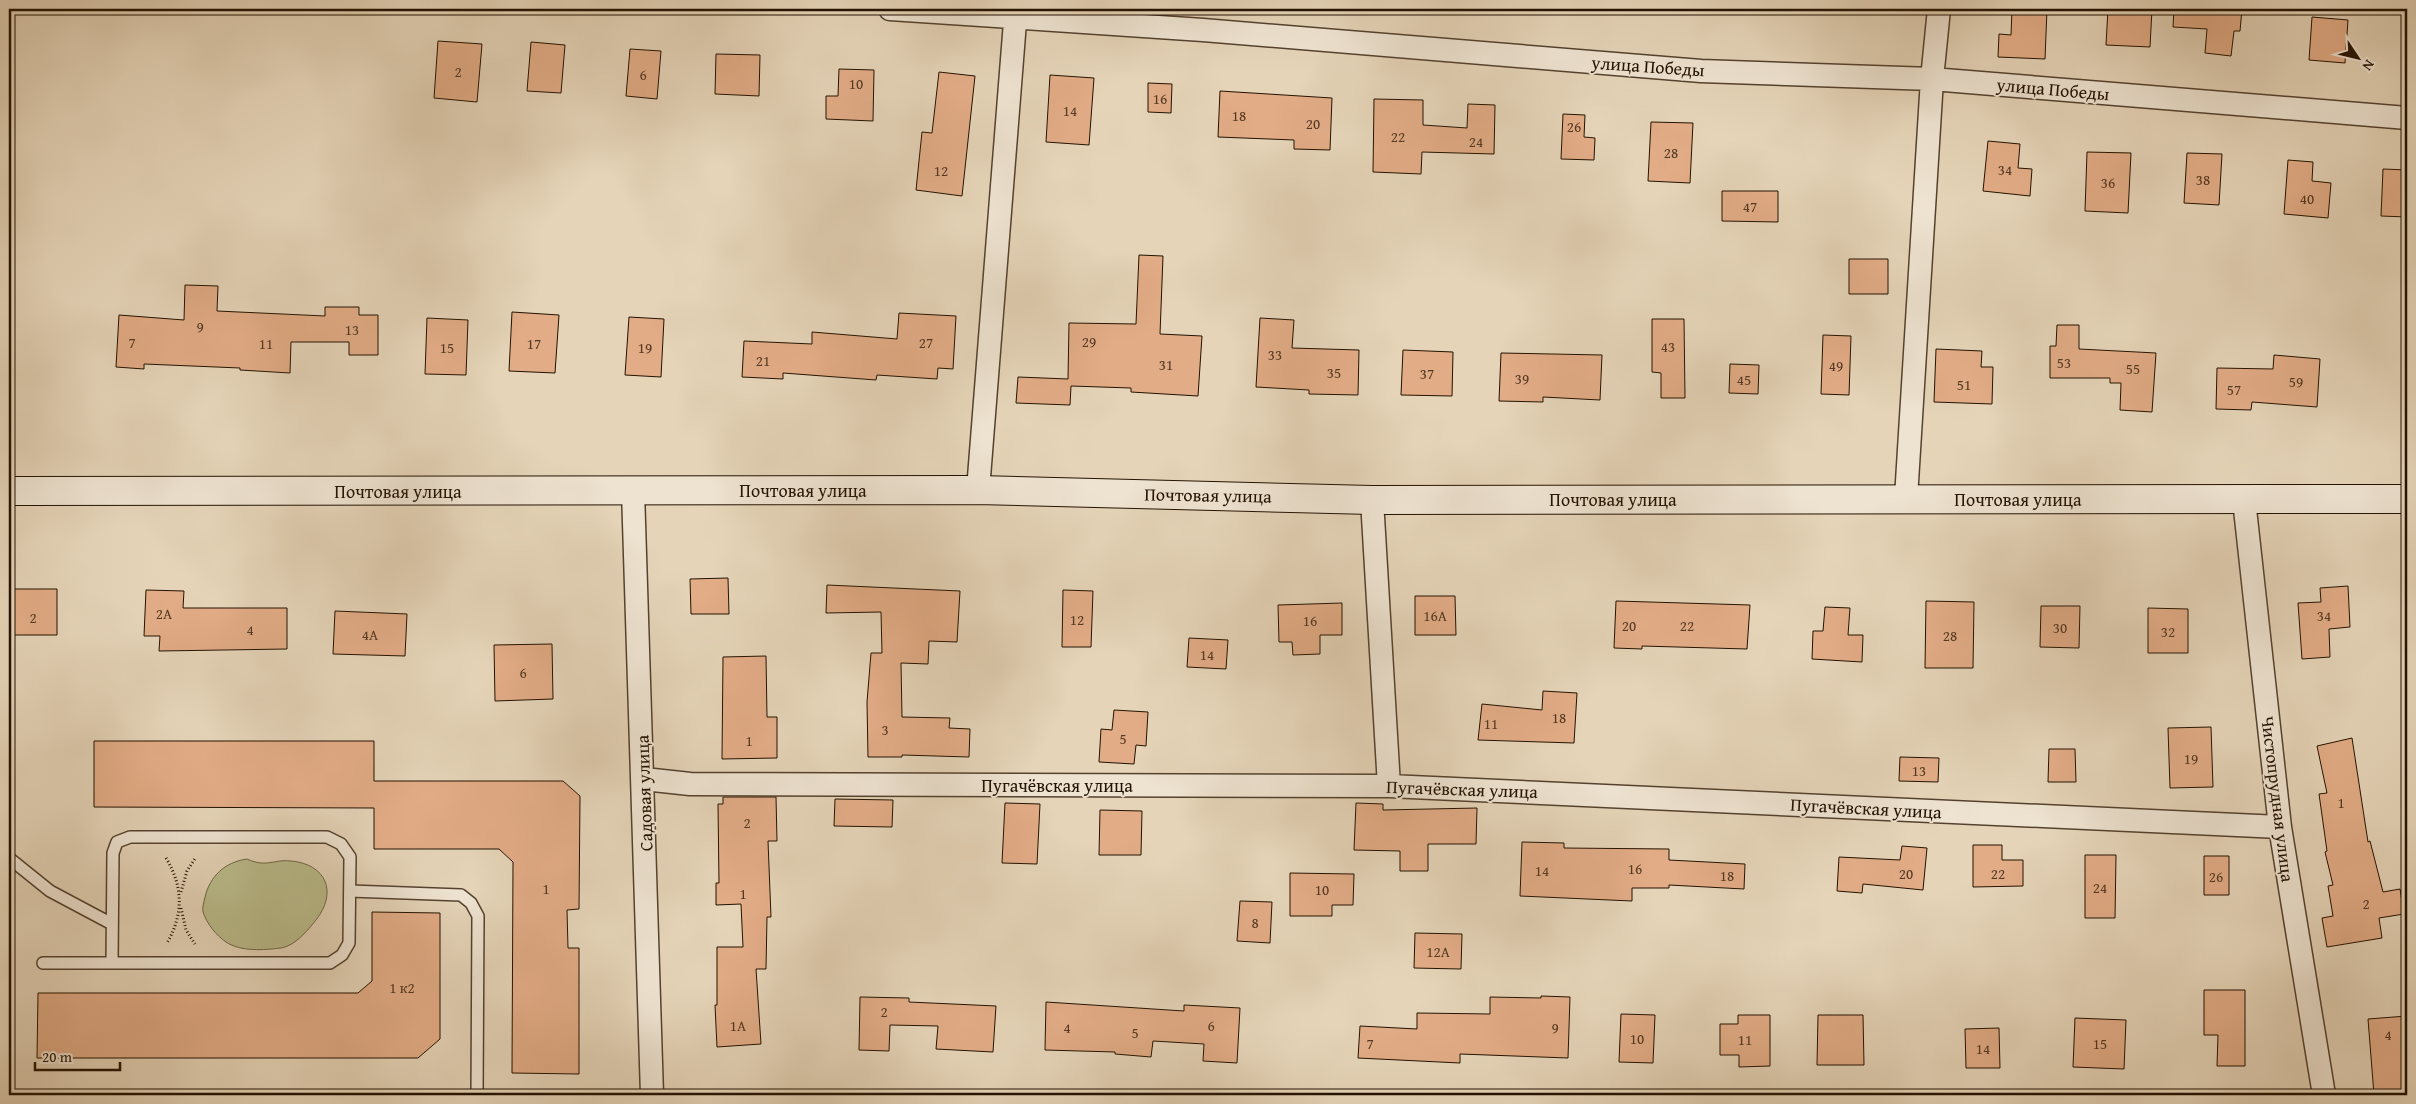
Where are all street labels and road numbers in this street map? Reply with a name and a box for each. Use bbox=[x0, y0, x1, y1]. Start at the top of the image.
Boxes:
street label: улица Победы bbox=[1590, 49, 1706, 83]
street label: улица Победы bbox=[1994, 71, 2111, 107]
street label: Почтовая улица bbox=[739, 477, 867, 504]
street label: Почтовая улица bbox=[334, 478, 462, 505]
street label: Почтовая улица bbox=[1144, 480, 1272, 510]
street label: Почтовая улица bbox=[1549, 486, 1677, 513]
street label: Почтовая улица bbox=[1954, 486, 2082, 513]
street label: Чистопрудная улица bbox=[2254, 714, 2302, 884]
street label: Садовая улица bbox=[628, 734, 660, 852]
street label: Пугачёвская улица bbox=[981, 772, 1133, 799]
street label: Пугачёвская улица bbox=[1386, 773, 1539, 805]
street label: Пугачёвская улица bbox=[1790, 791, 1943, 825]

